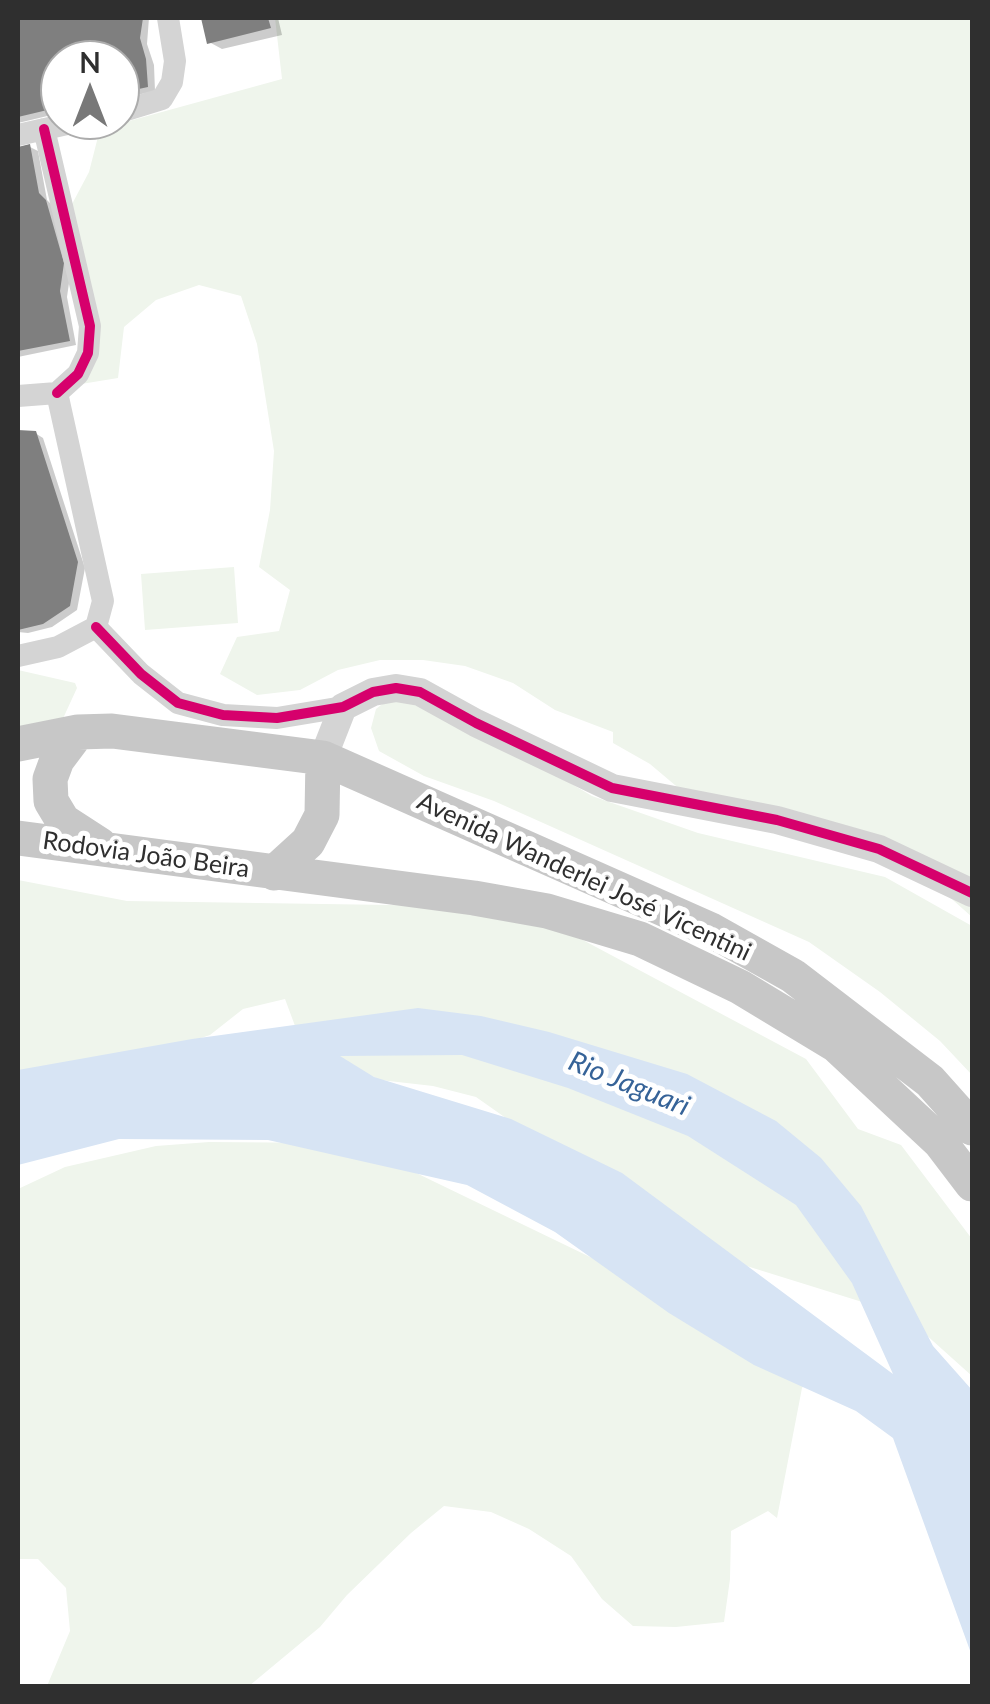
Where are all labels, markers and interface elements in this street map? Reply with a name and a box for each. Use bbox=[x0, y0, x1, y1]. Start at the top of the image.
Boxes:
north arrow bbox=[40, 40, 140, 140]
text: N bbox=[79, 45, 101, 79]
street label: Avenida Wanderlei José Vicentini bbox=[412, 786, 756, 968]
street label: Rodovia João Beira bbox=[41, 826, 251, 884]
water label: Rio Jaguari bbox=[564, 1045, 694, 1123]

